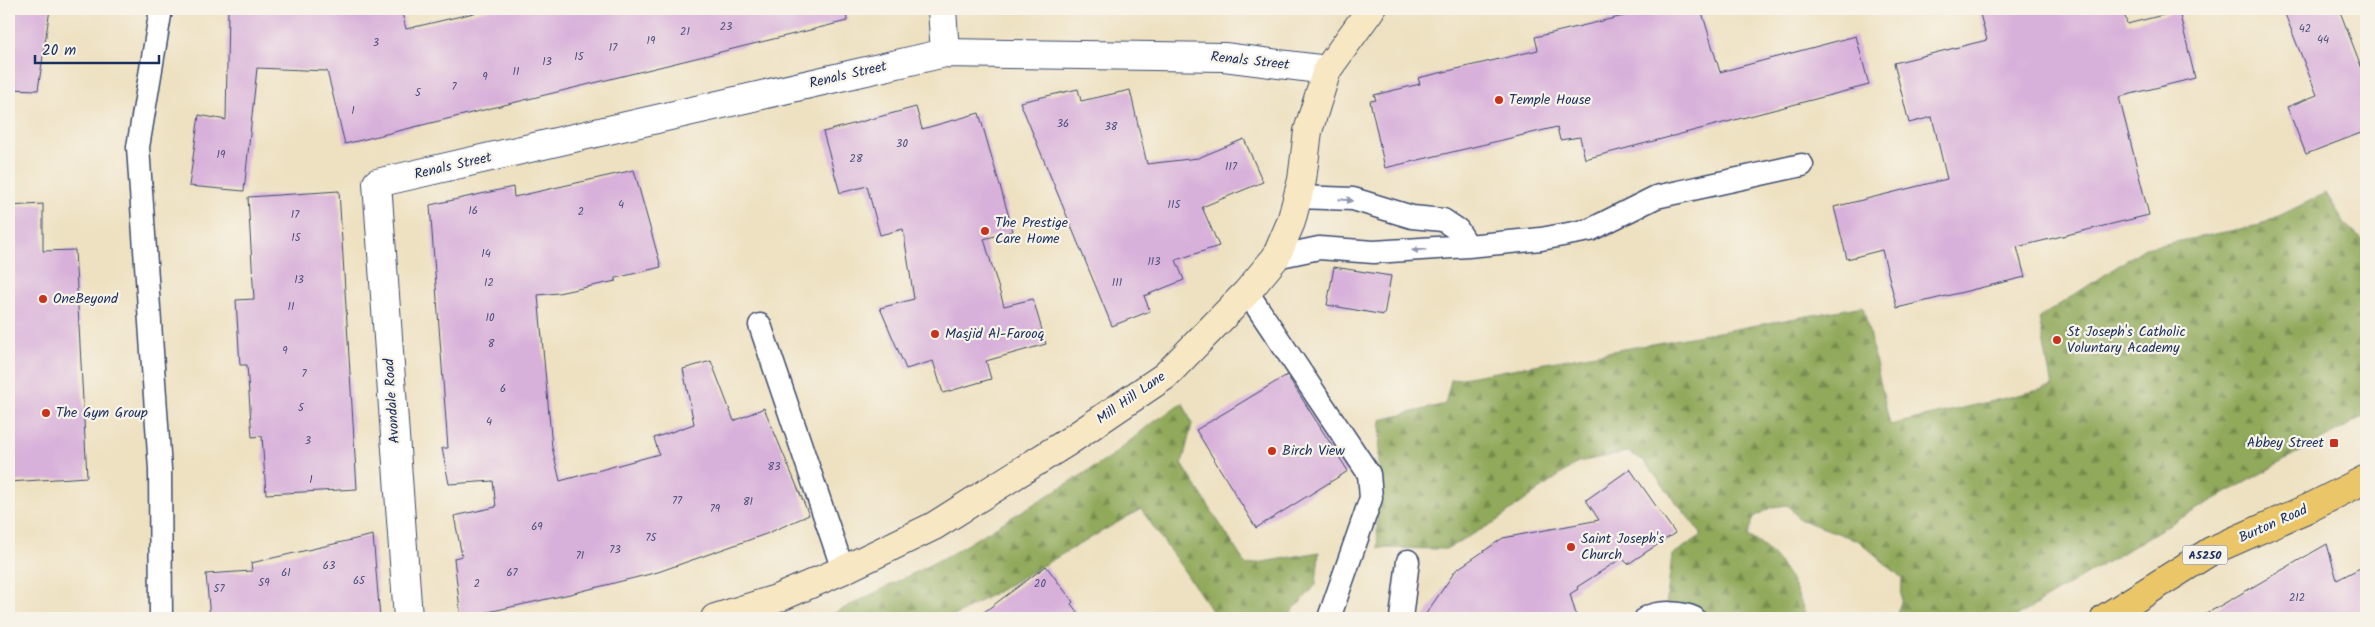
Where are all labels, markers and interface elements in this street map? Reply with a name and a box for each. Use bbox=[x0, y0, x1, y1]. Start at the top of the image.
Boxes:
house number: 23 bbox=[720, 18, 732, 36]
house number: 42 bbox=[2299, 20, 2311, 38]
house number: 21 bbox=[680, 23, 690, 41]
house number: 44 bbox=[2317, 31, 2329, 49]
scale bar bbox=[35, 32, 159, 64]
house number: 19 bbox=[647, 32, 656, 50]
house number: 3 bbox=[373, 34, 379, 52]
text: 20 m bbox=[42, 39, 76, 63]
house number: 17 bbox=[609, 39, 618, 57]
street label: Renals Street bbox=[1210, 46, 1291, 76]
house number: 15 bbox=[574, 48, 585, 66]
house number: 13 bbox=[542, 53, 552, 71]
street label: Renals Street bbox=[807, 55, 890, 95]
house number: 11 bbox=[513, 63, 519, 81]
house number: 9 bbox=[482, 68, 488, 86]
house number: 7 bbox=[451, 78, 457, 96]
house number: 5 bbox=[415, 84, 422, 102]
place label: Temple House bbox=[1509, 89, 1591, 111]
marker: Temple House bbox=[1493, 94, 1505, 106]
house number: 1 bbox=[351, 102, 355, 120]
house number: 36 bbox=[1057, 115, 1069, 133]
house number: 38 bbox=[1105, 118, 1118, 136]
house number: 30 bbox=[896, 135, 908, 153]
house number: 19 bbox=[217, 146, 226, 164]
street label: Renals Street bbox=[412, 146, 495, 186]
house number: 28 bbox=[849, 150, 863, 168]
house number: 117 bbox=[1225, 158, 1238, 176]
house number: 4 bbox=[618, 196, 624, 214]
house number: 115 bbox=[1168, 196, 1181, 214]
one-way arrow bbox=[1339, 196, 1355, 204]
house number: 16 bbox=[468, 202, 478, 220]
house number: 2 bbox=[578, 203, 584, 221]
house number: 17 bbox=[291, 206, 300, 224]
place label: The Prestige Care Home bbox=[995, 212, 1069, 250]
marker: The Prestige Care Home bbox=[979, 225, 991, 237]
house number: 15 bbox=[291, 229, 302, 247]
house number: 14 bbox=[481, 245, 491, 263]
one-way arrow bbox=[1411, 246, 1427, 254]
house number: 113 bbox=[1147, 253, 1161, 271]
house number: 13 bbox=[294, 271, 304, 289]
house number: 12 bbox=[484, 274, 494, 292]
house number: 111 bbox=[1112, 274, 1122, 292]
place label: OneBeyond bbox=[53, 288, 119, 310]
marker: OneBeyond bbox=[37, 293, 49, 305]
house number: 11 bbox=[288, 298, 294, 316]
house number: 10 bbox=[486, 309, 495, 327]
place label: St Joseph's Catholic Voluntary Academy bbox=[2067, 321, 2186, 359]
place label: Masjid Al-Farooq bbox=[945, 323, 1045, 345]
marker: Masjid Al-Farooq bbox=[929, 328, 941, 340]
marker: St Joseph's Catholic Voluntary Academy bbox=[2051, 334, 2063, 346]
house number: 8 bbox=[488, 335, 495, 353]
house number: 9 bbox=[282, 342, 288, 360]
street label: Avondale Road bbox=[378, 357, 406, 444]
house number: 7 bbox=[301, 365, 307, 383]
street label: Mill Hill Lane bbox=[1092, 366, 1171, 430]
house number: 6 bbox=[500, 380, 506, 398]
house number: 5 bbox=[298, 399, 305, 417]
place label: The Gym Group bbox=[56, 402, 148, 424]
marker: The Gym Group bbox=[40, 407, 52, 419]
house number: 4 bbox=[486, 413, 492, 431]
house number: 3 bbox=[305, 432, 311, 450]
place label: Abbey Street bbox=[2247, 432, 2325, 454]
marker: Abbey Street bbox=[2328, 437, 2340, 449]
place label: Birch View bbox=[1282, 440, 1345, 462]
marker: Birch View bbox=[1266, 445, 1278, 457]
house number: 83 bbox=[768, 458, 780, 476]
house number: 1 bbox=[309, 471, 313, 489]
house number: 77 bbox=[672, 492, 683, 510]
house number: 81 bbox=[743, 493, 753, 511]
street label: Burton Road bbox=[2235, 499, 2312, 549]
house number: 79 bbox=[710, 500, 721, 518]
house number: 69 bbox=[531, 518, 543, 536]
place label: Saint Joseph's Church bbox=[1581, 528, 1664, 566]
house number: 75 bbox=[646, 529, 658, 547]
house number: 73 bbox=[609, 541, 621, 559]
marker: Saint Joseph's Church bbox=[1565, 541, 1577, 553]
road number: A5250 bbox=[2182, 546, 2228, 564]
house number: 71 bbox=[576, 547, 584, 565]
house number: 63 bbox=[323, 557, 335, 575]
house number: 61 bbox=[281, 564, 291, 582]
house number: 67 bbox=[506, 564, 519, 582]
house number: 65 bbox=[353, 572, 366, 590]
house number: 59 bbox=[258, 574, 270, 592]
house number: 2 bbox=[474, 575, 480, 593]
house number: 20 bbox=[1034, 575, 1046, 593]
house number: 57 bbox=[214, 580, 225, 598]
house number: 212 bbox=[2289, 589, 2305, 607]

